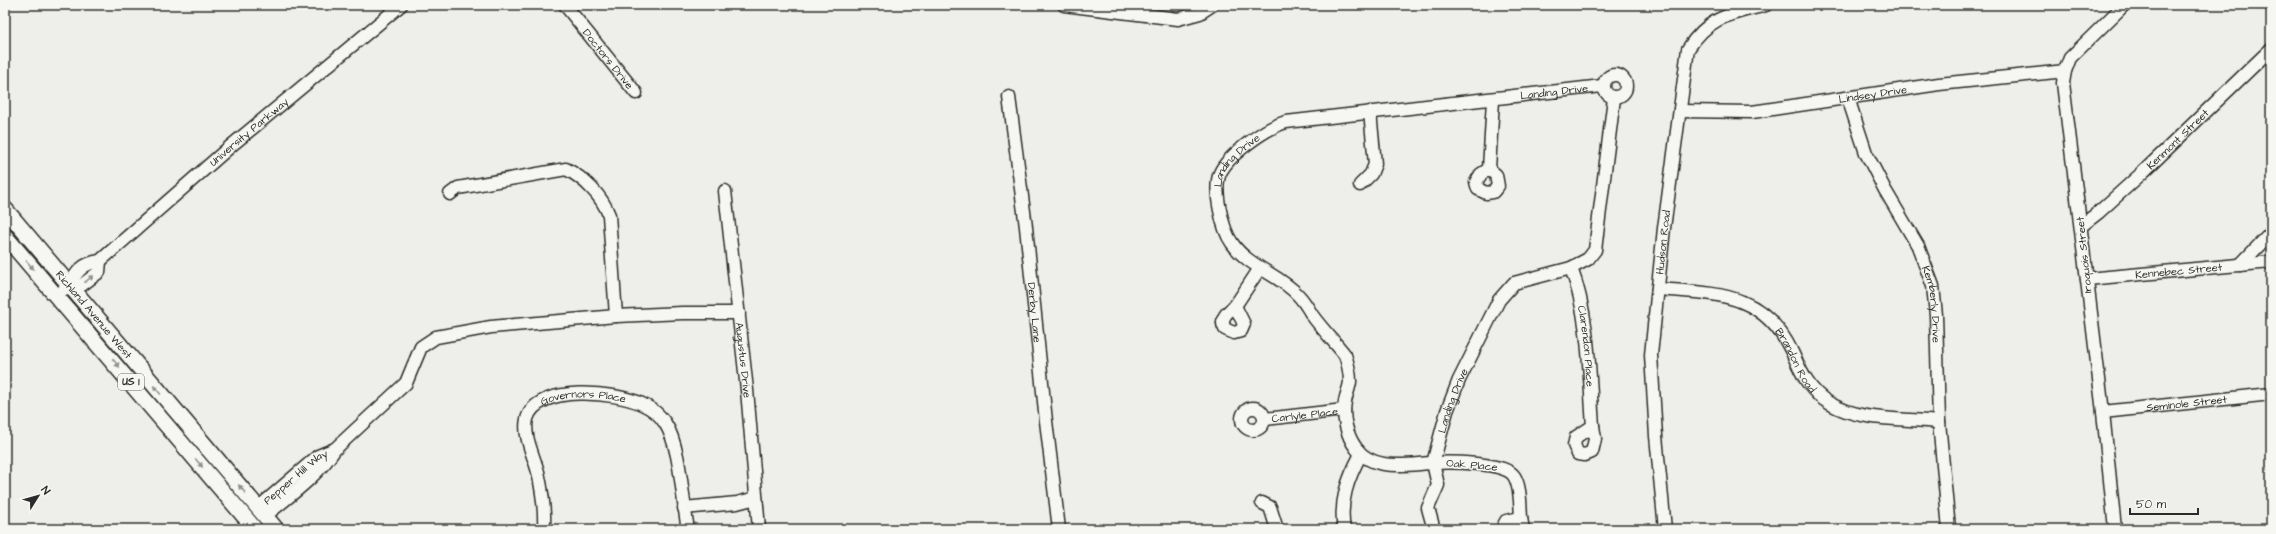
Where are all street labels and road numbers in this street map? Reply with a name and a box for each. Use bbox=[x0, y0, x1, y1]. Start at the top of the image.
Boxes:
street label: Doctors Drive bbox=[579, 25, 637, 92]
street label: Landing Drive bbox=[1519, 80, 1589, 103]
street label: Lindsey Drive bbox=[1837, 81, 1908, 106]
street label: University Parkway bbox=[206, 94, 292, 169]
street label: Kenmont Street bbox=[2143, 105, 2212, 173]
street label: Landing Drive bbox=[1210, 130, 1263, 188]
street label: Hudson Road bbox=[1652, 209, 1674, 275]
street label: Iroquois Street bbox=[2072, 215, 2095, 294]
street label: Kennebec Street bbox=[2135, 259, 2223, 282]
street label: Kemberly Drive bbox=[1919, 263, 1944, 343]
street label: Richland Avenue West bbox=[52, 267, 136, 362]
street label: Derby Lane bbox=[1024, 282, 1045, 343]
street label: Clarendon Place bbox=[1574, 304, 1598, 387]
street label: Augustus Drive bbox=[732, 321, 755, 398]
street label: Brandon Road bbox=[1772, 325, 1820, 396]
street label: Landing Drive bbox=[1434, 365, 1471, 435]
road number: US 1 bbox=[118, 374, 144, 390]
street label: Governors Place bbox=[538, 386, 628, 409]
street label: Seminole Street bbox=[2145, 391, 2228, 415]
street label: Carlyle Place bbox=[1271, 403, 1339, 426]
street label: Pepper Hill Way bbox=[260, 445, 330, 508]
street label: Oak Place bbox=[1446, 455, 1498, 475]

